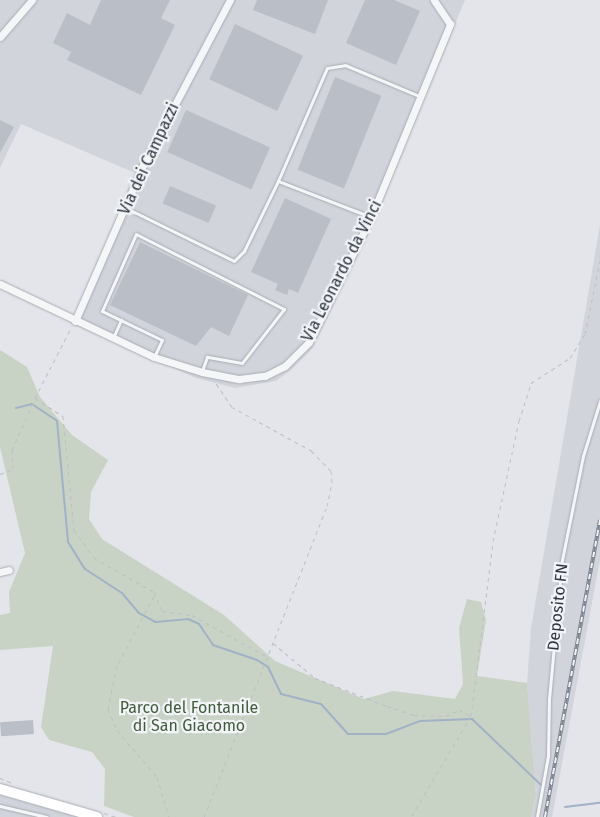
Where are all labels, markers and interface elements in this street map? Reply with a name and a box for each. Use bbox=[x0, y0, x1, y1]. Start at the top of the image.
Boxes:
street label: Via dei Campazzi bbox=[115, 100, 183, 218]
street label: Via Leonardo da Vinci bbox=[298, 197, 386, 345]
street label: Deposito FN bbox=[544, 562, 572, 652]
park label: Parco del Fontanile di San Giacomo bbox=[120, 698, 258, 736]

